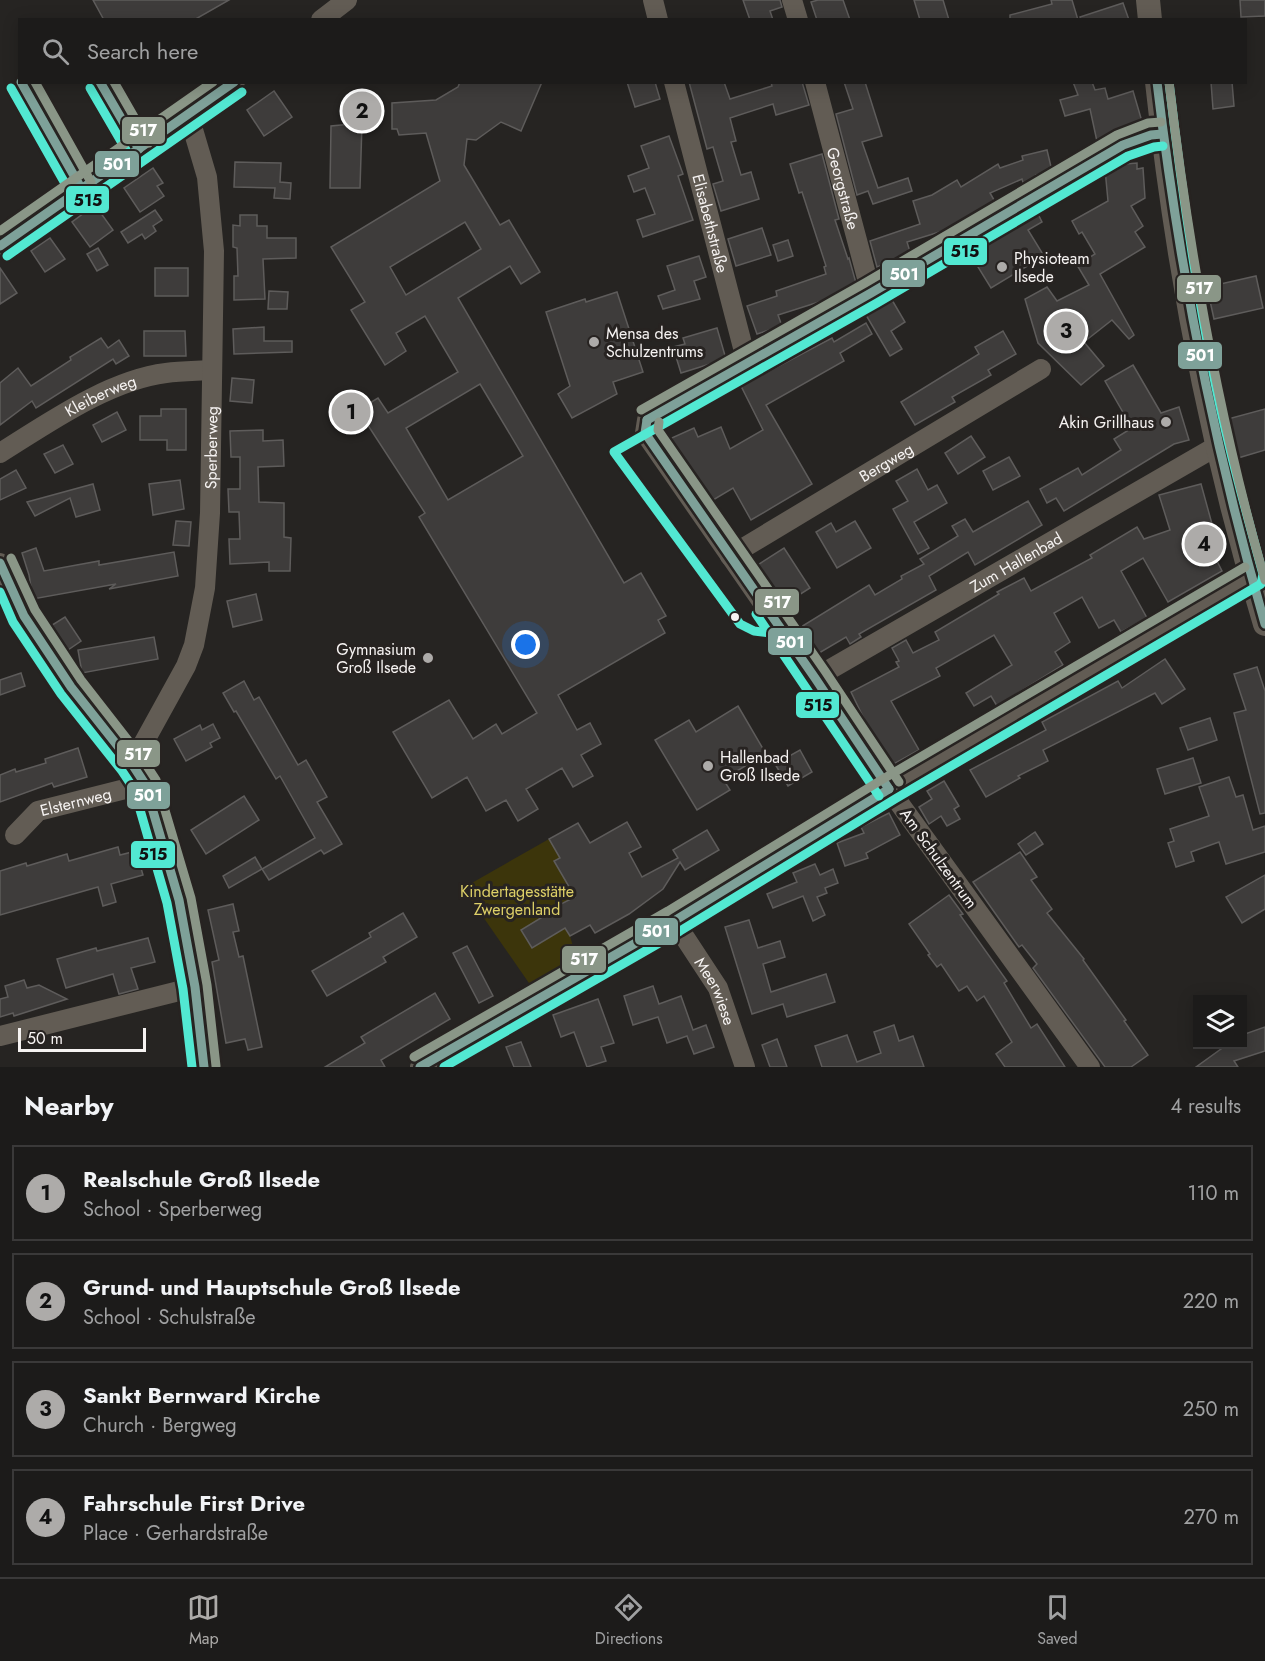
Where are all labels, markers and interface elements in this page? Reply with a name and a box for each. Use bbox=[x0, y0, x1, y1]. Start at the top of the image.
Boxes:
search box bbox=[18, 18, 1247, 84]
icon: search bbox=[39, 35, 72, 68]
text: Search here bbox=[87, 35, 198, 67]
pin: 2 bbox=[342, 88, 382, 134]
line badge: 517 bbox=[121, 116, 166, 145]
text: 517 bbox=[129, 119, 157, 142]
street label: Georgstraße bbox=[821, 145, 865, 232]
line badge: 501 bbox=[94, 150, 140, 178]
text: 501 bbox=[102, 153, 132, 176]
street label: Elisabethstraße bbox=[686, 172, 734, 275]
line badge: 515 bbox=[65, 185, 110, 214]
text: 515 bbox=[74, 189, 102, 212]
line badge: 515 bbox=[943, 237, 988, 266]
text: 515 bbox=[951, 240, 979, 263]
place label: Physioteam Ilsede bbox=[1014, 247, 1090, 288]
line badge: 501 bbox=[881, 259, 926, 288]
marker: Physioteam Ilsede bbox=[995, 260, 1009, 274]
text: 501 bbox=[889, 263, 919, 286]
line badge: 517 bbox=[1176, 274, 1222, 303]
text: 517 bbox=[1185, 277, 1213, 300]
pin: 3 bbox=[1046, 308, 1086, 354]
place label: Mensa des Schulzentrums bbox=[606, 322, 703, 363]
marker: Mensa des Schulzentrums bbox=[587, 335, 601, 349]
line badge: 501 bbox=[1177, 341, 1223, 370]
text: 501 bbox=[1185, 344, 1215, 367]
street label: Kleiberweg bbox=[61, 369, 139, 422]
pin: 1 bbox=[332, 390, 370, 434]
street label: Sperberweg bbox=[199, 406, 224, 489]
place label: Akin Grillhaus bbox=[1059, 411, 1154, 434]
marker: Akin Grillhaus bbox=[1159, 415, 1173, 429]
street label: Bergweg bbox=[855, 437, 918, 488]
pin: 4 bbox=[1184, 522, 1224, 566]
street label: Zum Hallenbad bbox=[966, 527, 1067, 598]
line badge: 517 bbox=[754, 588, 800, 616]
text: 517 bbox=[763, 591, 791, 614]
unlabelled marker bbox=[729, 611, 741, 623]
line badge: 501 bbox=[767, 627, 813, 656]
your location bbox=[511, 630, 540, 659]
text: 501 bbox=[775, 631, 805, 654]
place label: Gymnasium Groß Ilsede bbox=[336, 638, 416, 679]
marker: Gymnasium Groß Ilsede bbox=[421, 651, 435, 665]
line badge: 515 bbox=[795, 691, 840, 719]
text: 515 bbox=[804, 694, 832, 717]
line badge: 517 bbox=[116, 739, 161, 768]
text: 517 bbox=[124, 743, 152, 766]
place label: Hallenbad Groß Ilsede bbox=[720, 746, 800, 787]
marker: Hallenbad Groß Ilsede bbox=[701, 759, 715, 773]
line badge: 501 bbox=[126, 781, 171, 810]
street label: Elsternweg bbox=[38, 782, 114, 822]
text: 501 bbox=[133, 784, 163, 807]
street label: Am Schulzentrum bbox=[894, 804, 983, 913]
line badge: 515 bbox=[130, 840, 176, 869]
text: 515 bbox=[139, 843, 167, 866]
park label: Kindertagesstätte Zwergenland bbox=[460, 880, 574, 921]
line badge: 501 bbox=[634, 917, 679, 946]
text: 501 bbox=[641, 920, 671, 943]
line badge: 517 bbox=[561, 945, 607, 974]
text: 517 bbox=[570, 948, 598, 971]
street label: Meerwiese bbox=[689, 953, 741, 1028]
map controls bbox=[1193, 995, 1247, 1049]
button: layers bbox=[1193, 995, 1247, 1049]
scale bar bbox=[18, 1025, 146, 1052]
text: 50 m bbox=[27, 1027, 63, 1050]
text: Nearby bbox=[24, 1087, 113, 1125]
text: 4 results bbox=[1170, 1092, 1241, 1121]
text: Realschule Groß Ilsede bbox=[83, 1163, 320, 1195]
text: 1 bbox=[40, 1179, 51, 1208]
text: 110 m bbox=[1187, 1179, 1239, 1208]
text: School · Sperberweg bbox=[83, 1195, 262, 1224]
text: Grund- und Hauptschule Groß Ilsede bbox=[83, 1271, 461, 1303]
text: 2 bbox=[39, 1287, 52, 1316]
text: 220 m bbox=[1183, 1287, 1239, 1316]
text: School · Schulstraße bbox=[83, 1303, 256, 1332]
text: Sankt Bernward Kirche bbox=[83, 1379, 320, 1411]
text: 3 bbox=[39, 1395, 52, 1424]
text: 250 m bbox=[1183, 1395, 1239, 1424]
text: Church · Bergweg bbox=[83, 1411, 237, 1440]
text: Fahrschule First Drive bbox=[83, 1487, 305, 1519]
text: 4 bbox=[39, 1503, 52, 1532]
text: 270 m bbox=[1184, 1503, 1239, 1532]
text: Place · Gerhardstraße bbox=[83, 1519, 268, 1548]
tab: Map bbox=[187, 1591, 220, 1650]
tab: Directions bbox=[595, 1591, 663, 1650]
tab: Saved bbox=[1037, 1591, 1078, 1650]

